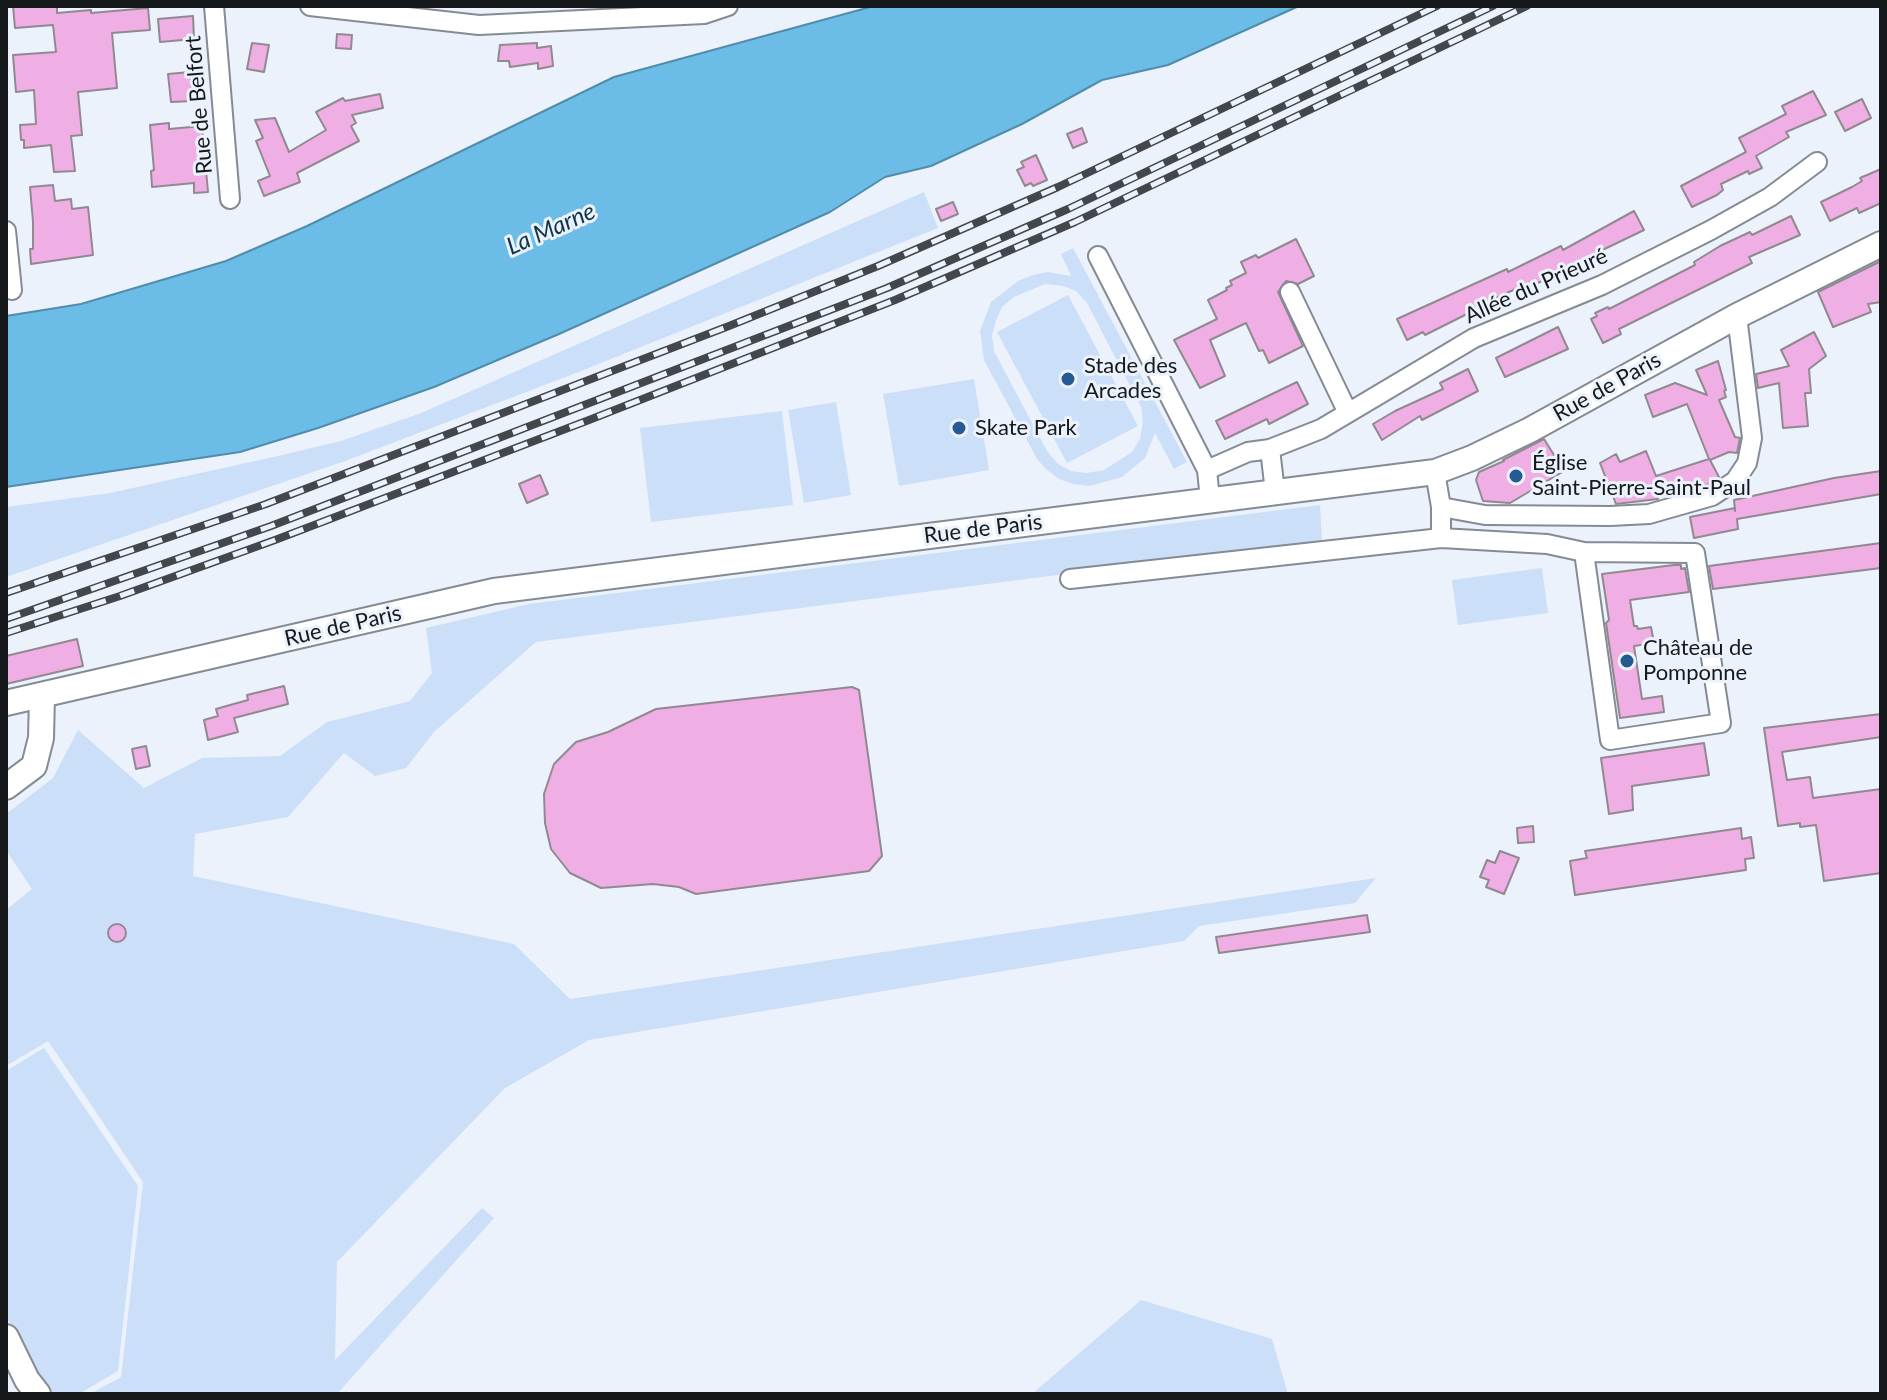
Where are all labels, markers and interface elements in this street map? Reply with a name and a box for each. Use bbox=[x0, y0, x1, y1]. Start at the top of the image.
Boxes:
street label: Rue de Belfort bbox=[180, 35, 218, 175]
water label: La Marne bbox=[502, 197, 600, 261]
street label: Allée du Prieuré bbox=[1460, 243, 1612, 329]
street label: Rue de Paris bbox=[1549, 347, 1665, 427]
place label: Stade des Arcades bbox=[1084, 353, 1177, 404]
marker: Stade des Arcades bbox=[1059, 370, 1077, 388]
place label: Skate Park bbox=[975, 415, 1077, 441]
marker: Skate Park bbox=[950, 419, 968, 437]
place label: Église Saint-Pierre-Saint-Paul bbox=[1532, 450, 1751, 502]
marker: Église Saint-Pierre-Saint-Paul bbox=[1507, 467, 1525, 485]
street label: Rue de Paris bbox=[922, 509, 1044, 549]
street label: Rue de Paris bbox=[282, 600, 404, 652]
place label: Château de Pomponne bbox=[1643, 635, 1753, 686]
marker: Château de Pomponne bbox=[1618, 652, 1636, 670]

